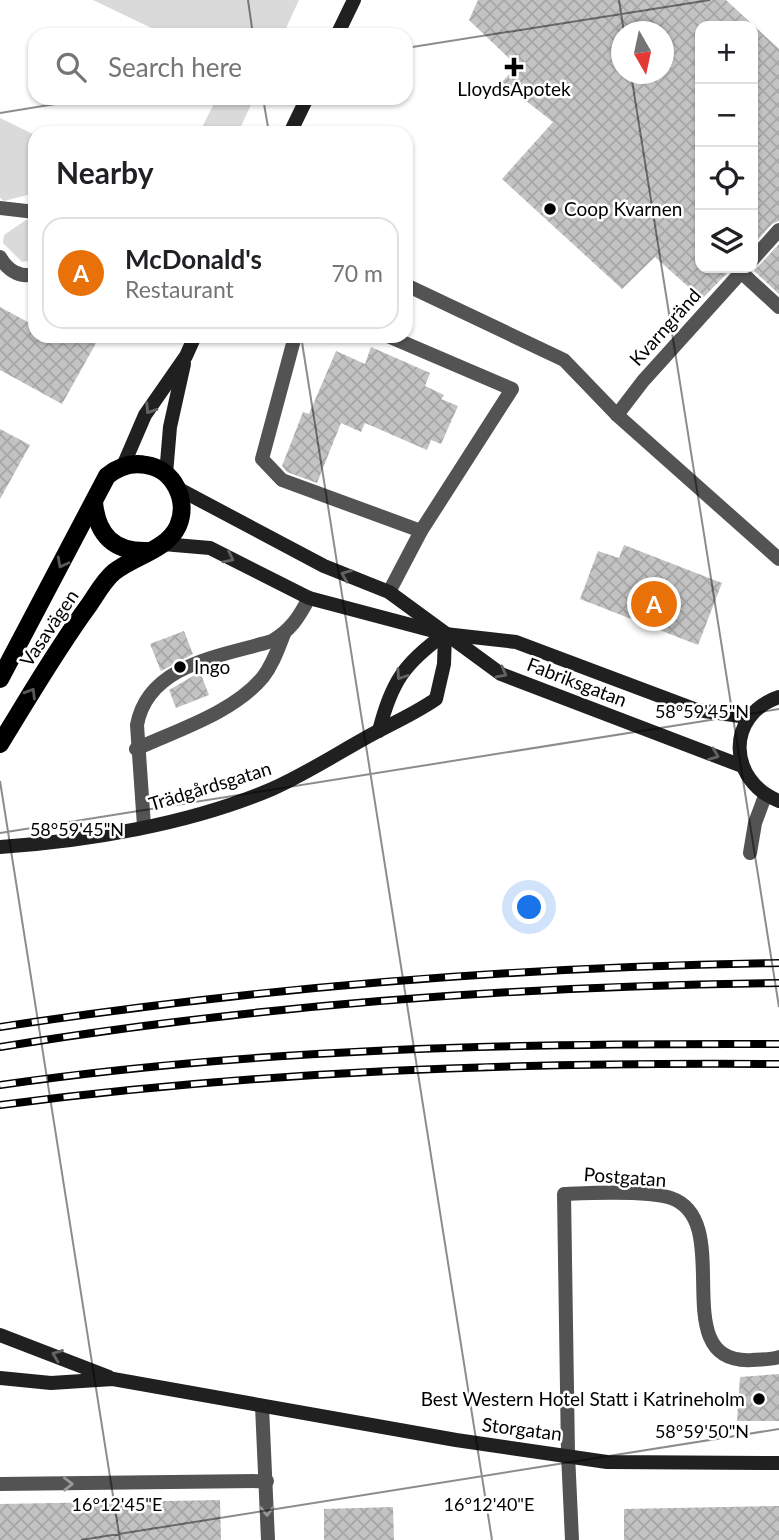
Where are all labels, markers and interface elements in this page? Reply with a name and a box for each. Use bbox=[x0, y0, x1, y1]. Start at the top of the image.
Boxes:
north arrow bbox=[611, 21, 674, 84]
map controls bbox=[695, 21, 758, 273]
button: + bbox=[695, 21, 758, 84]
search box bbox=[28, 28, 413, 105]
icon: search bbox=[52, 48, 90, 86]
text: Search here bbox=[108, 51, 242, 83]
marker: LloydsApotek bbox=[506, 59, 522, 75]
place label: LloydsApotek bbox=[457, 77, 571, 100]
button: − bbox=[695, 84, 758, 147]
button: locate bbox=[695, 147, 758, 210]
text: Nearby bbox=[56, 154, 154, 190]
place label: Coop Kvarnen bbox=[564, 197, 682, 220]
marker: Coop Kvarnen bbox=[542, 201, 558, 217]
button: layers bbox=[695, 210, 758, 273]
text: McDonald's bbox=[125, 243, 262, 275]
text: A bbox=[73, 259, 89, 287]
text: 70 m bbox=[332, 259, 383, 287]
text: Restaurant bbox=[125, 275, 234, 303]
street label: Kvarngränd bbox=[624, 283, 705, 370]
one-way arrow bbox=[145, 401, 158, 414]
one-way arrow bbox=[222, 550, 234, 564]
one-way arrow bbox=[57, 555, 70, 568]
one-way arrow bbox=[340, 569, 352, 583]
pin: A bbox=[631, 578, 677, 630]
street label: Vasavägen bbox=[15, 585, 83, 671]
street label: Fabriksgatan bbox=[524, 652, 630, 711]
place label: Ingo bbox=[194, 655, 230, 678]
marker: Ingo bbox=[172, 659, 188, 675]
one-way arrow bbox=[494, 665, 507, 678]
one-way arrow bbox=[397, 667, 409, 680]
one-way arrow bbox=[23, 687, 36, 700]
text: 58°59'45"N bbox=[655, 700, 749, 722]
one-way arrow bbox=[707, 746, 719, 760]
street label: Trädgårdsgatan bbox=[146, 756, 274, 815]
text: 58°59'45"N bbox=[30, 818, 124, 840]
your location bbox=[512, 890, 546, 924]
street label: Postgatan bbox=[583, 1162, 667, 1191]
one-way arrow bbox=[52, 1350, 64, 1364]
place label: Best Western Hotel Statt i Katrineholm bbox=[421, 1387, 745, 1410]
marker: Best Western Hotel Statt i Katrineholm bbox=[751, 1391, 767, 1407]
street label: Storgatan bbox=[481, 1412, 563, 1445]
text: 58°59'50"N bbox=[655, 1420, 749, 1442]
one-way arrow bbox=[63, 1476, 74, 1491]
text: 16°12'45"E bbox=[72, 1493, 162, 1515]
text: 16°12'40"E bbox=[444, 1493, 534, 1515]
one-way arrow bbox=[260, 1505, 275, 1516]

